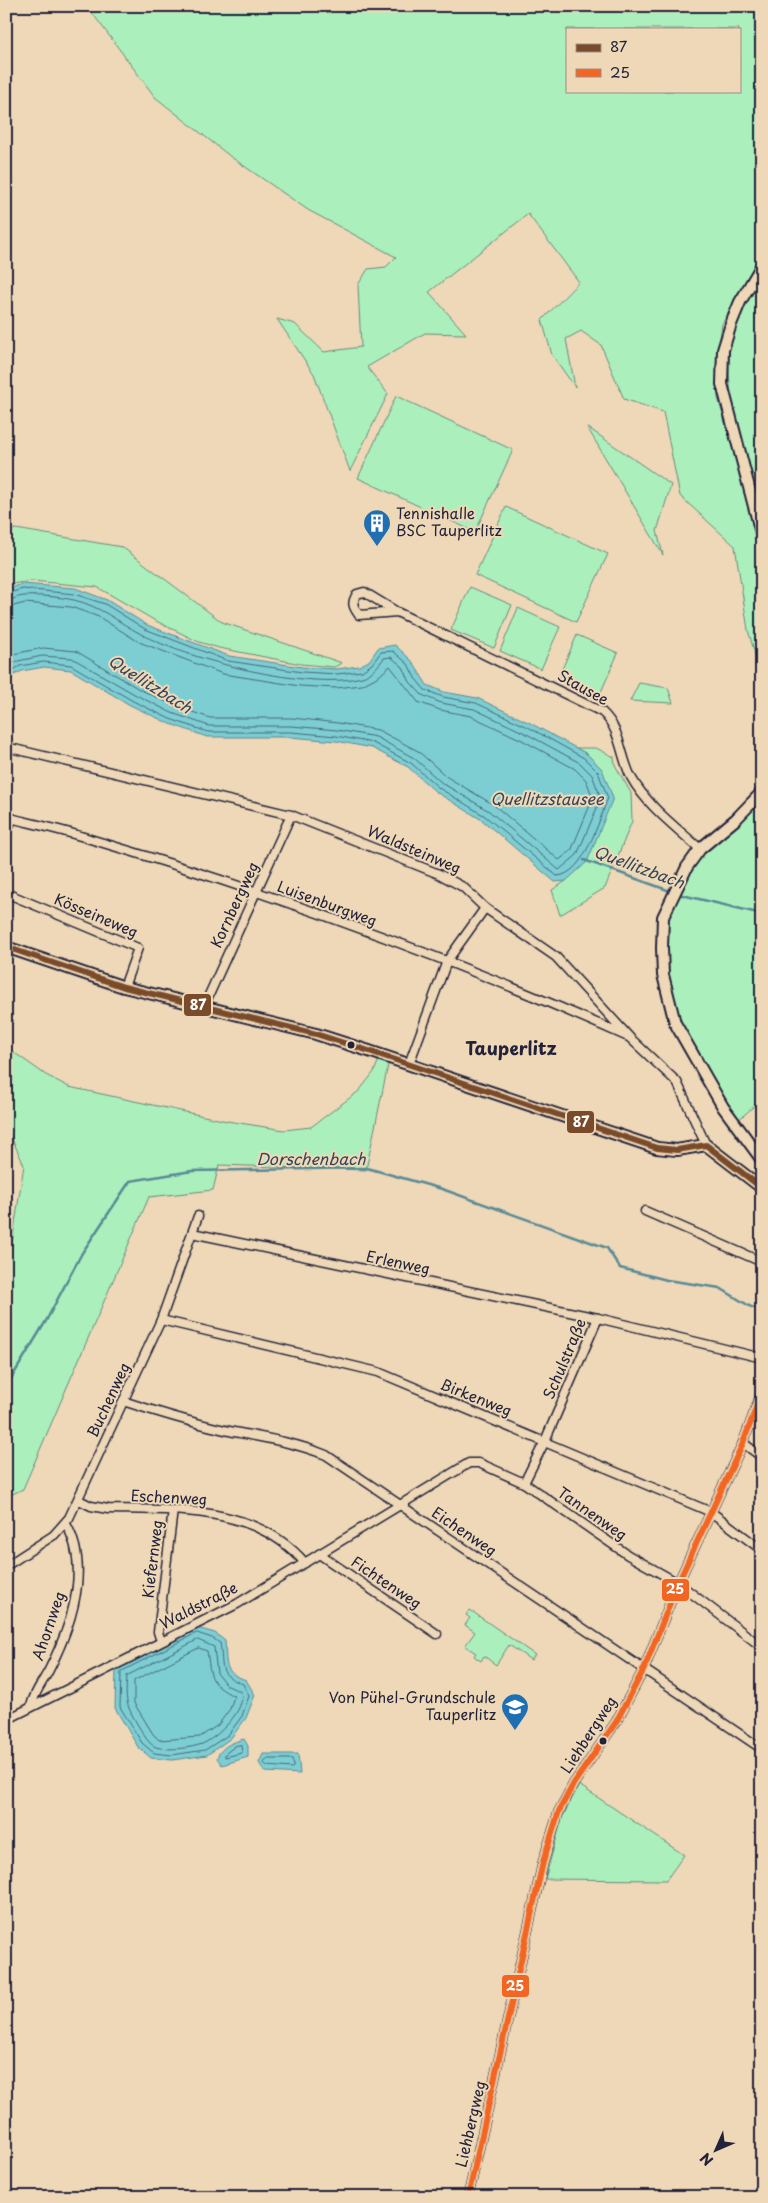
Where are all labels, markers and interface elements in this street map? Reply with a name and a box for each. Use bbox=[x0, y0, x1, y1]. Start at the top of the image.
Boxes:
legend bbox=[566, 28, 740, 92]
text: 87 bbox=[610, 34, 628, 57]
text: 25 bbox=[610, 60, 630, 83]
place label: Tennishalle BSC Tauperlitz bbox=[396, 501, 502, 541]
building icon: Tennishalle BSC Tauperlitz bbox=[362, 508, 392, 547]
water label: Quellitzbach bbox=[104, 648, 198, 719]
street label: Stausee bbox=[554, 663, 614, 710]
water label: Quellitzstausee bbox=[490, 786, 605, 810]
street label: Waldsteinweg bbox=[364, 818, 465, 879]
water label: Quellitzbach bbox=[591, 839, 689, 894]
street label: Kornbergweg bbox=[204, 857, 264, 951]
street label: Luisenburgweg bbox=[274, 874, 381, 931]
street label: Kösseineweg bbox=[51, 887, 142, 943]
line badge: 87 bbox=[183, 993, 212, 1017]
text: 87 bbox=[190, 994, 207, 1015]
district label: Tauperlitz bbox=[465, 1034, 557, 1061]
unlabelled marker bbox=[346, 1040, 356, 1050]
line badge: 87 bbox=[566, 1110, 595, 1134]
text: 87 bbox=[573, 1111, 590, 1132]
water label: Dorschenbach bbox=[256, 1146, 366, 1170]
street label: Erlenweg bbox=[364, 1244, 432, 1280]
street label: Schulstraße bbox=[536, 1314, 591, 1402]
street label: Buchenweg bbox=[80, 1358, 135, 1441]
street label: Birkenweg bbox=[437, 1372, 516, 1421]
street label: Tannenweg bbox=[553, 1480, 632, 1545]
street label: Eschenweg bbox=[130, 1483, 208, 1510]
street label: Eichenweg bbox=[428, 1500, 502, 1561]
street label: Kiefernweg bbox=[135, 1518, 168, 1599]
street label: Fichtenweg bbox=[347, 1550, 427, 1614]
street label: Waldstraße bbox=[155, 1575, 241, 1634]
line badge: 25 bbox=[661, 1578, 690, 1602]
text: 25 bbox=[666, 1578, 684, 1599]
street label: Ahornweg bbox=[25, 1588, 70, 1663]
place label: Von Pühel-Grundschule Tauperlitz bbox=[329, 1685, 496, 1725]
street label: Liehbergweg bbox=[554, 1691, 621, 1778]
school or university icon: Von Pühel-Grundschule Tauperlitz bbox=[500, 1692, 530, 1731]
unlabelled marker bbox=[598, 1736, 608, 1746]
line badge: 25 bbox=[501, 1974, 530, 1998]
text: 25 bbox=[506, 1975, 524, 1996]
street label: Liehbergweg bbox=[448, 2078, 491, 2169]
north arrow bbox=[690, 2126, 740, 2176]
text: N bbox=[695, 2148, 718, 2171]

